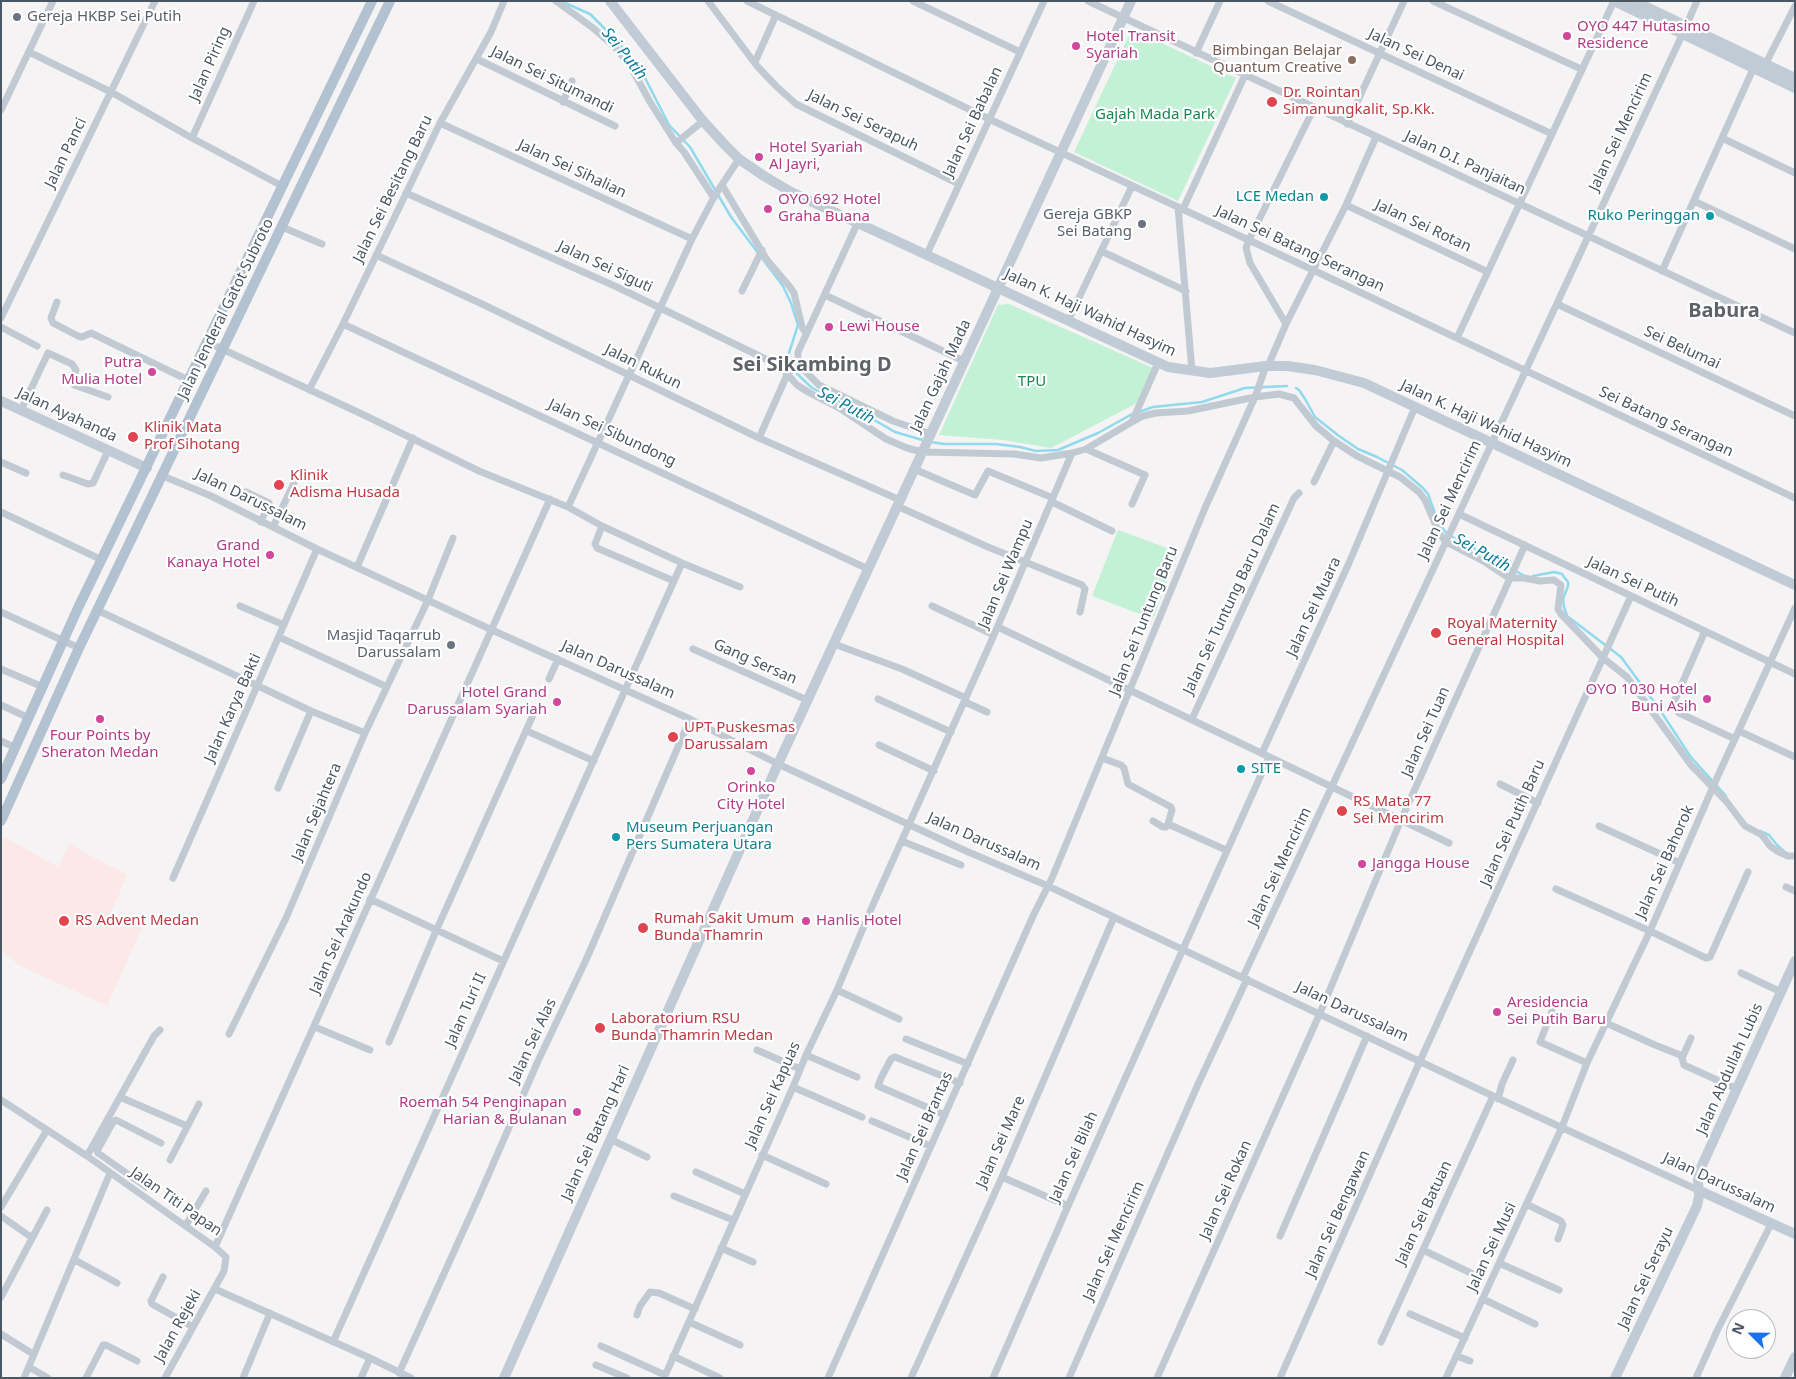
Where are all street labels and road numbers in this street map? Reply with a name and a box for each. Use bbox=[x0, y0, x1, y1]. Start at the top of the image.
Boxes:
street label: Jalan Piring bbox=[186, 24, 234, 104]
street label: Jalan Sei Denai bbox=[1365, 25, 1467, 85]
street label: Jalan Sei Situmandi bbox=[488, 43, 616, 117]
street label: Jalan Sei Babalan bbox=[940, 64, 1006, 180]
street label: Jalan Sei Mencirim bbox=[1586, 70, 1656, 194]
street label: Jalan Sei Serapuh bbox=[805, 86, 921, 156]
street label: Jalan Sei Besitang Baru bbox=[350, 112, 436, 266]
street label: Jalan Panci bbox=[41, 115, 91, 191]
street label: Jalan D.I. Panjaitan bbox=[1402, 127, 1528, 199]
street label: Jalan Sei Sihalian bbox=[515, 136, 629, 202]
street label: Jalan Sei Rotan bbox=[1372, 196, 1474, 256]
street label: Jalan Sei Batang Serangan bbox=[1213, 202, 1387, 296]
street label: Jalan Jenderal Gatot Subroto bbox=[174, 216, 278, 402]
street label: Jalan Sei Siguti bbox=[555, 237, 655, 297]
street label: Jalan K. Haji Wahid Hasyim bbox=[1001, 265, 1179, 361]
street label: Jalan Gajah Mada bbox=[907, 317, 975, 435]
street label: Sei Belumai bbox=[1641, 322, 1723, 374]
street label: Jalan Rukun bbox=[602, 341, 684, 393]
street label: Jalan K. Haji Wahid Hasyim bbox=[1397, 376, 1575, 472]
street label: Sei Batang Serangan bbox=[1596, 383, 1736, 461]
street label: Jalan Ayahanda bbox=[14, 384, 120, 446]
street label: Jalan Sei Sibundong bbox=[545, 395, 679, 471]
street label: Jalan Sei Mencirim bbox=[1415, 438, 1485, 562]
street label: Jalan Darussalam bbox=[192, 465, 310, 535]
street label: Jalan Sei Tuntung Baru Dalam bbox=[1180, 501, 1284, 697]
street label: Jalan Sei Wampu bbox=[975, 517, 1037, 631]
street label: Jalan Sei Tuntung Baru bbox=[1106, 544, 1182, 698]
street label: Jalan Sei Putih bbox=[1584, 553, 1682, 611]
street label: Jalan Sei Muara bbox=[1283, 554, 1345, 660]
street label: Gang Sersan bbox=[710, 636, 800, 688]
street label: Jalan Darussalam bbox=[559, 637, 677, 703]
street label: Jalan Karya Bakti bbox=[201, 651, 265, 765]
street label: Jalan Sei Tuan bbox=[1398, 684, 1454, 780]
street label: Jalan Sei Putih Baru bbox=[1477, 757, 1549, 889]
street label: Jalan Sejahtera bbox=[288, 760, 346, 864]
street label: Jalan Sei Bahorok bbox=[1632, 803, 1698, 921]
street label: Jalan Sei Mencirim bbox=[1245, 805, 1315, 929]
street label: Jalan Darussalam bbox=[925, 809, 1043, 875]
street label: Jalan Sei Arakundo bbox=[306, 869, 376, 997]
street label: Jalan Turi II bbox=[442, 970, 490, 1050]
street label: Jalan Darussalam bbox=[1293, 978, 1411, 1046]
street label: Jalan Sei Alas bbox=[506, 996, 560, 1086]
street label: Jalan Abdullah Lubis bbox=[1693, 1000, 1767, 1138]
street label: Jalan Sei Kapuas bbox=[742, 1039, 804, 1151]
street label: Jalan Sei Batang Hari bbox=[558, 1062, 634, 1204]
street label: Jalan Sei Brantas bbox=[893, 1069, 957, 1183]
street label: Jalan Sei Mare bbox=[973, 1093, 1029, 1191]
street label: Jalan Sei Bilah bbox=[1046, 1109, 1102, 1205]
street label: Jalan Sei Rokan bbox=[1196, 1138, 1256, 1242]
street label: Jalan Sei Bengawan bbox=[1302, 1148, 1374, 1280]
street label: Jalan Darussalam bbox=[1660, 1149, 1778, 1217]
street label: Jalan Sei Batuan bbox=[1392, 1158, 1456, 1268]
street label: Jalan Titi Papan bbox=[127, 1164, 225, 1240]
street label: Jalan Sei Mencirim bbox=[1080, 1178, 1148, 1304]
street label: Jalan Sei Musi bbox=[1463, 1200, 1521, 1294]
street label: Jalan Sei Serayu bbox=[1615, 1224, 1677, 1332]
street label: Jalan Rejeki bbox=[151, 1287, 205, 1365]

